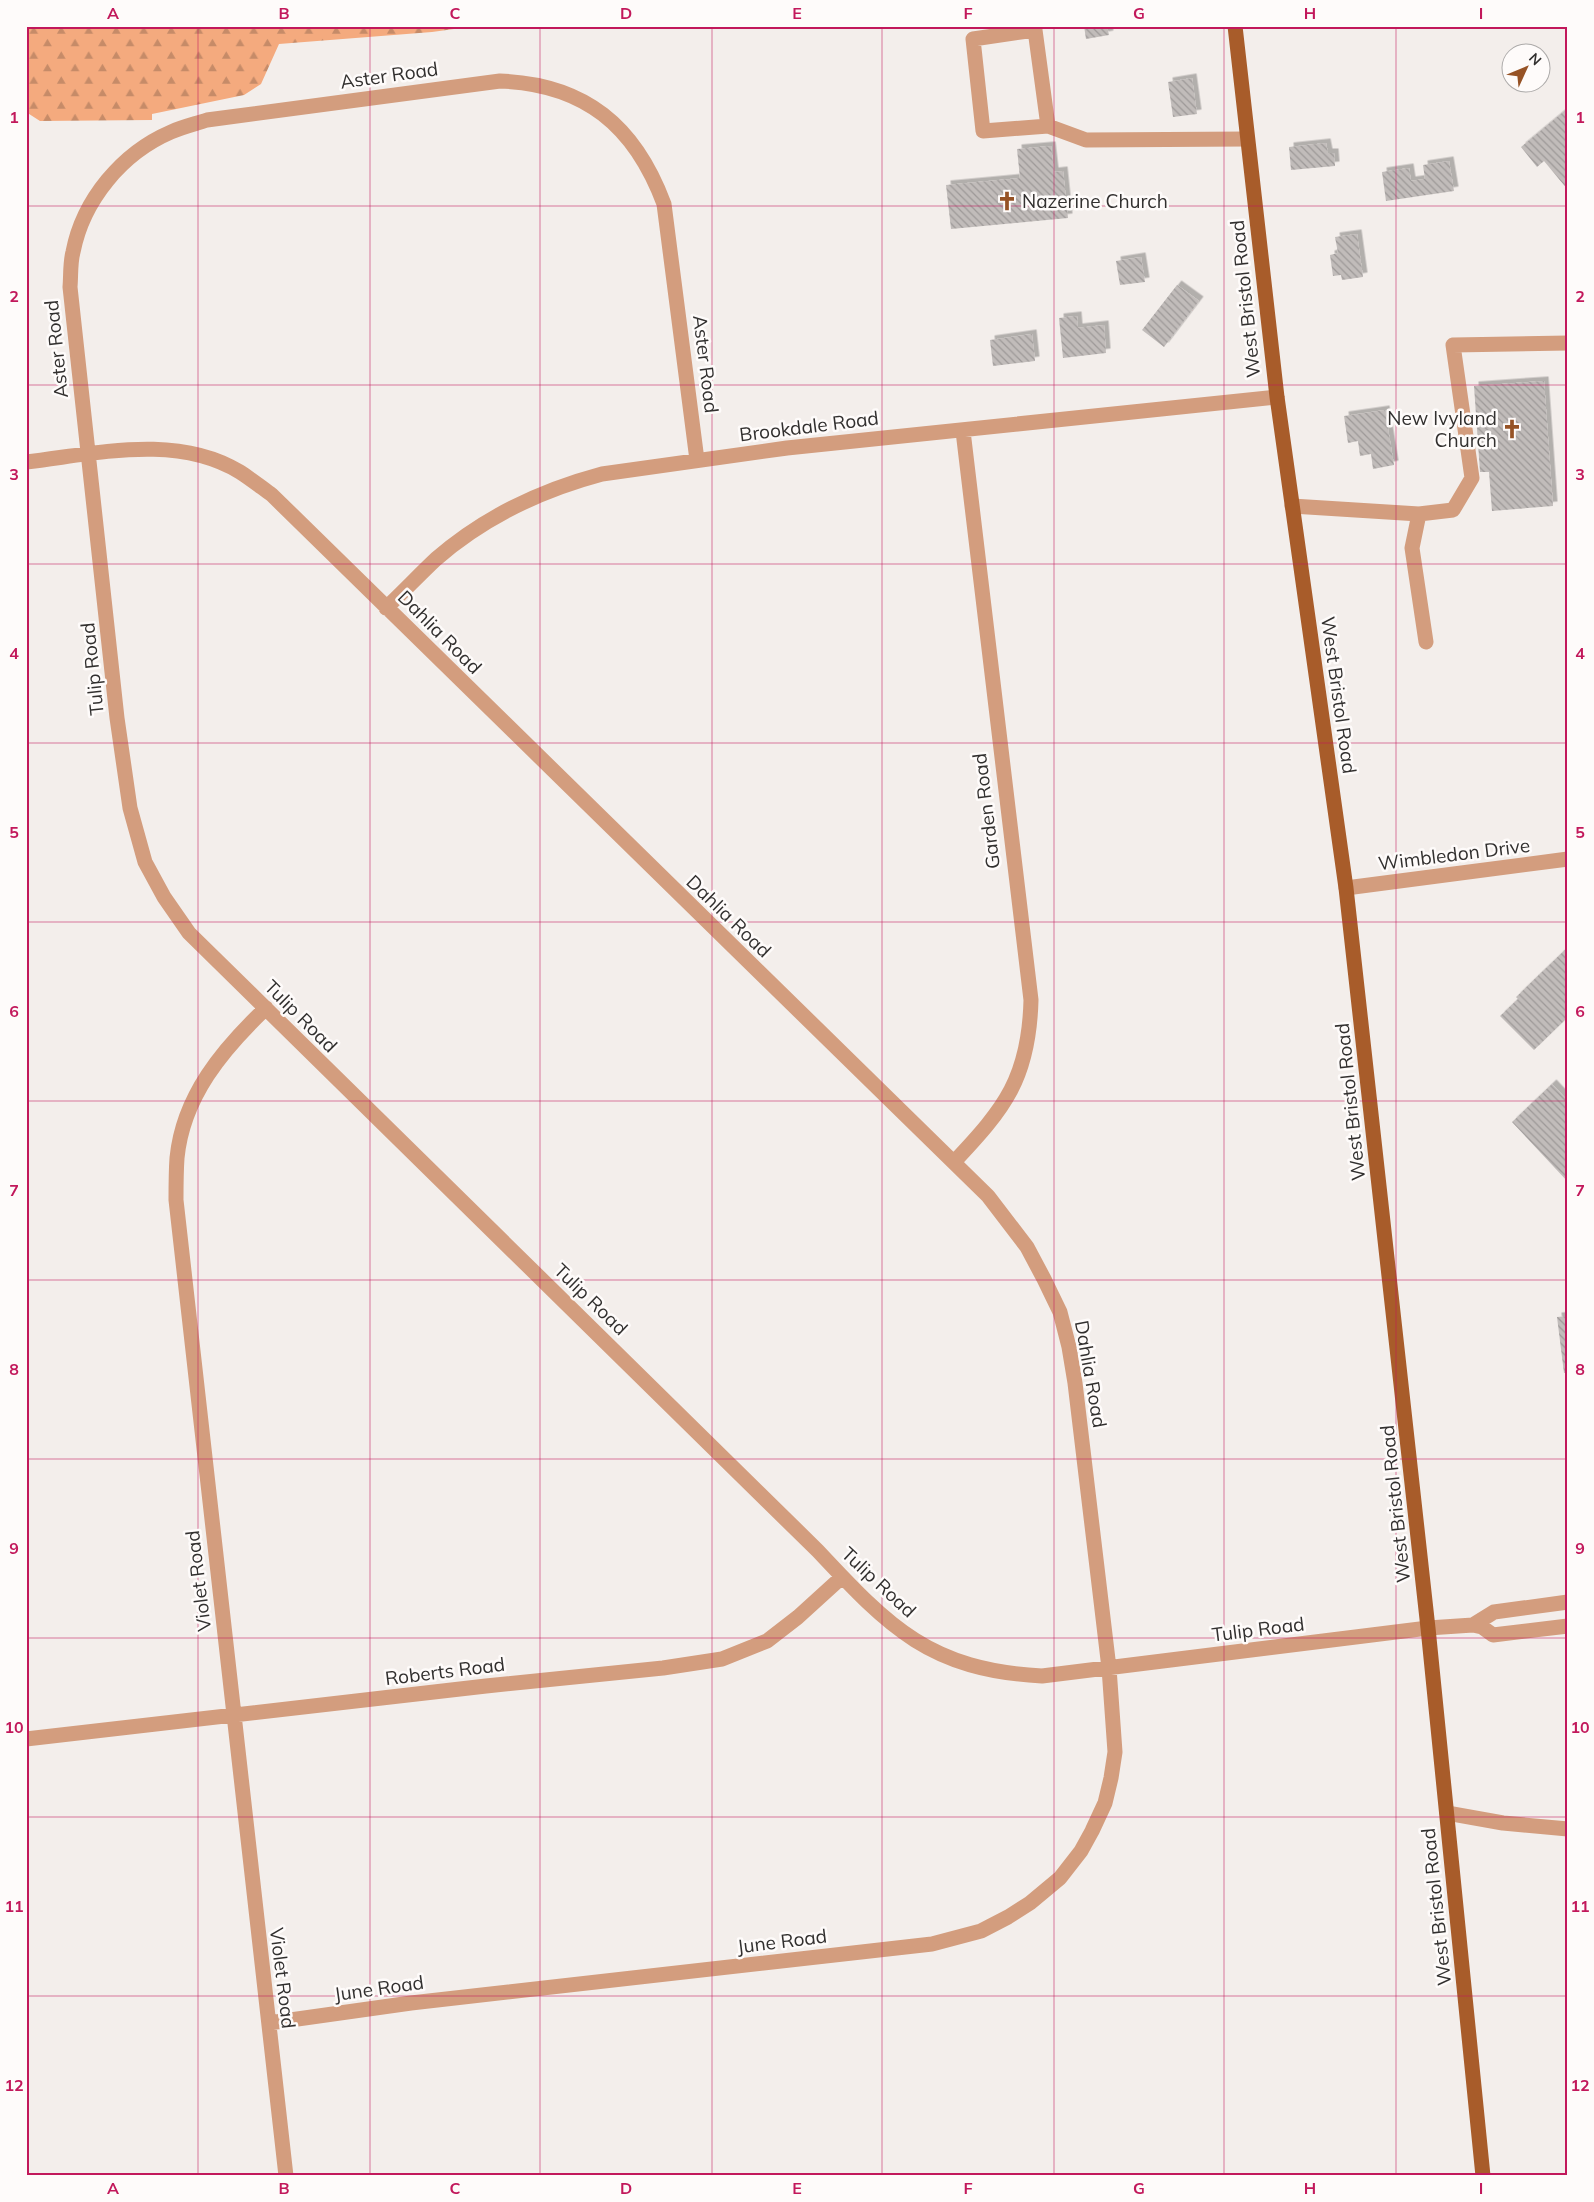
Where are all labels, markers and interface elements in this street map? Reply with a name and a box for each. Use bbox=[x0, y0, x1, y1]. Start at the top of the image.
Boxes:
text: A bbox=[107, 3, 119, 23]
text: B bbox=[278, 3, 290, 23]
text: C bbox=[450, 3, 461, 23]
text: D bbox=[620, 3, 632, 23]
text: E bbox=[792, 3, 802, 23]
text: F bbox=[963, 3, 973, 23]
text: G bbox=[1133, 3, 1145, 23]
text: H bbox=[1304, 3, 1316, 23]
text: I bbox=[1479, 3, 1483, 23]
north arrow bbox=[1502, 42, 1552, 92]
text: N bbox=[1525, 49, 1545, 69]
street label: Aster Road bbox=[339, 56, 439, 94]
text: 1 bbox=[9, 107, 19, 127]
text: 1 bbox=[1575, 107, 1585, 127]
place label: Nazerine Church bbox=[1022, 189, 1168, 213]
church icon: Nazerine Church bbox=[996, 190, 1018, 212]
street label: West Bristol Road bbox=[1225, 219, 1265, 379]
text: 2 bbox=[9, 286, 19, 306]
text: 2 bbox=[1575, 286, 1585, 306]
street label: Aster Road bbox=[39, 299, 73, 399]
street label: Aster Road bbox=[688, 314, 724, 414]
street label: Brookdale Road bbox=[738, 406, 880, 446]
place label: New Ivyland Church bbox=[1387, 406, 1497, 452]
church icon: New Ivyland Church bbox=[1501, 418, 1523, 440]
text: 3 bbox=[9, 464, 19, 484]
text: 3 bbox=[1575, 464, 1585, 484]
street label: Dahlia Road bbox=[393, 585, 487, 679]
street label: West Bristol Road bbox=[1316, 615, 1362, 775]
street label: Tulip Road bbox=[75, 621, 109, 717]
text: 4 bbox=[9, 643, 19, 663]
text: 4 bbox=[1575, 643, 1585, 663]
street label: Garden Road bbox=[967, 752, 1005, 870]
text: 5 bbox=[9, 822, 19, 842]
text: 5 bbox=[1575, 822, 1585, 842]
street label: Wimbledon Drive bbox=[1377, 833, 1531, 875]
street label: Dahlia Road bbox=[682, 870, 776, 962]
street label: Tulip Road bbox=[260, 975, 342, 1057]
text: 6 bbox=[9, 1001, 19, 1021]
text: 6 bbox=[1575, 1001, 1585, 1021]
street label: West Bristol Road bbox=[1330, 1022, 1370, 1182]
text: 7 bbox=[9, 1180, 19, 1200]
text: 7 bbox=[1575, 1180, 1585, 1200]
street label: Tulip Road bbox=[549, 1258, 633, 1340]
street label: Dahlia Road bbox=[1070, 1318, 1112, 1430]
text: 8 bbox=[9, 1359, 19, 1379]
text: 8 bbox=[1575, 1359, 1585, 1379]
street label: West Bristol Road bbox=[1375, 1424, 1415, 1584]
street label: Violet Road bbox=[180, 1529, 216, 1633]
text: 9 bbox=[9, 1538, 19, 1558]
text: 9 bbox=[1575, 1538, 1585, 1558]
street label: Tulip Road bbox=[837, 1541, 921, 1623]
street label: Tulip Road bbox=[1210, 1611, 1306, 1647]
street label: Roberts Road bbox=[384, 1652, 506, 1690]
text: 10 bbox=[4, 1717, 24, 1737]
text: 10 bbox=[1570, 1717, 1590, 1737]
street label: West Bristol Road bbox=[1416, 1827, 1456, 1987]
text: 11 bbox=[4, 1896, 24, 1916]
text: 11 bbox=[1570, 1896, 1590, 1916]
street label: June Road bbox=[736, 1924, 828, 1958]
street label: Violet Road bbox=[265, 1926, 301, 2030]
street label: June Road bbox=[333, 1970, 425, 2006]
text: 12 bbox=[4, 2075, 24, 2095]
text: 12 bbox=[1570, 2075, 1590, 2095]
text: A bbox=[107, 2178, 119, 2198]
text: B bbox=[278, 2178, 290, 2198]
text: C bbox=[450, 2178, 461, 2198]
text: D bbox=[620, 2178, 632, 2198]
text: E bbox=[792, 2178, 802, 2198]
text: F bbox=[963, 2178, 973, 2198]
text: G bbox=[1133, 2178, 1145, 2198]
text: H bbox=[1304, 2178, 1316, 2198]
text: I bbox=[1479, 2178, 1483, 2198]

